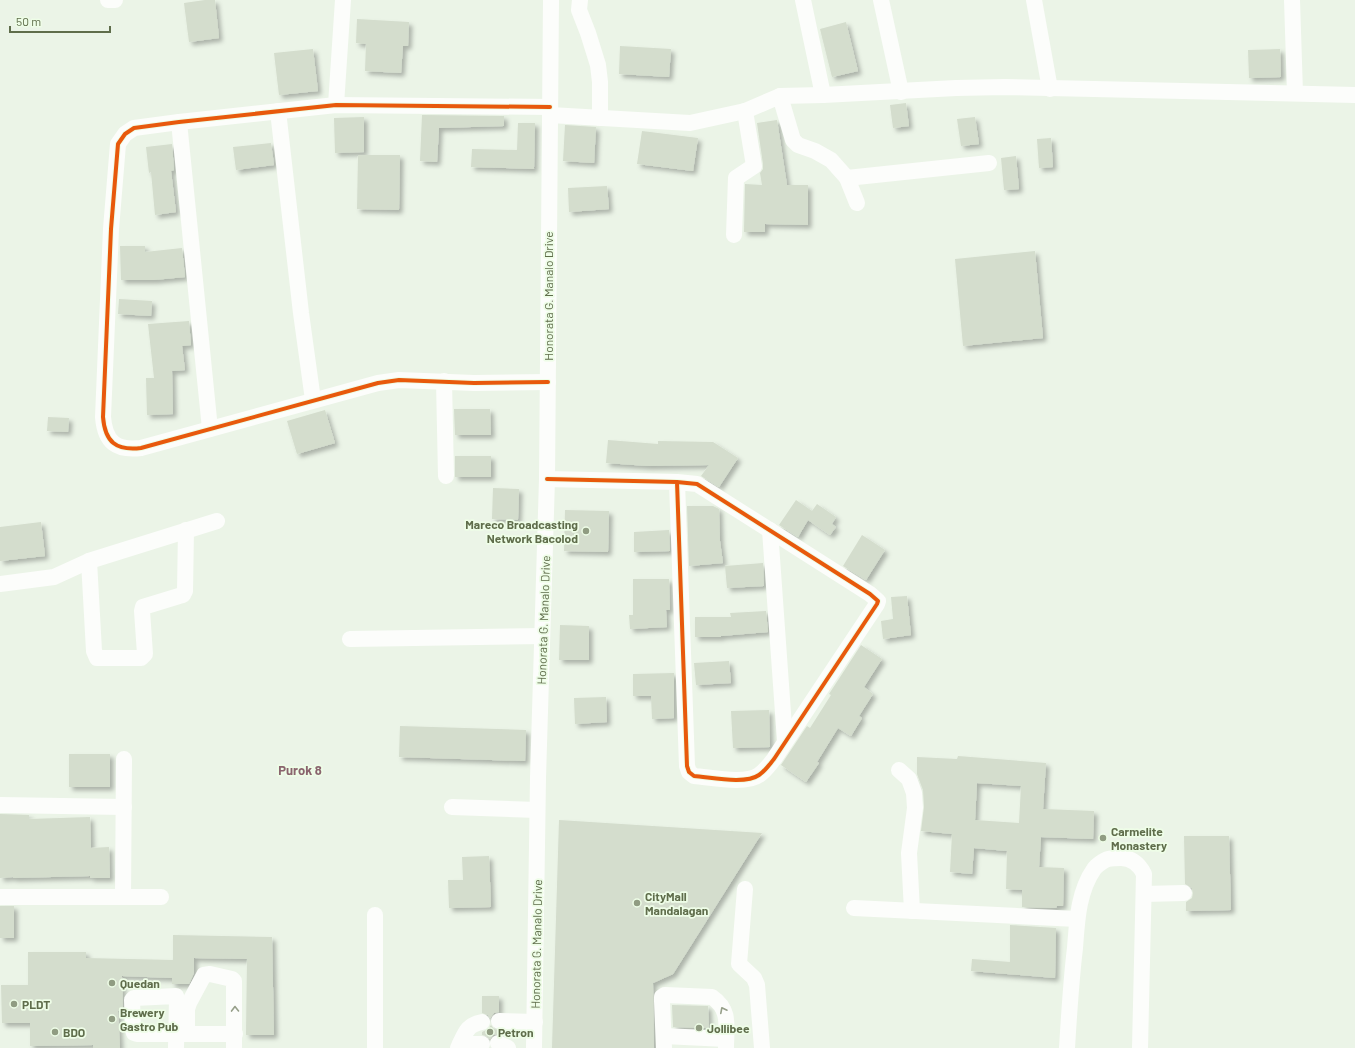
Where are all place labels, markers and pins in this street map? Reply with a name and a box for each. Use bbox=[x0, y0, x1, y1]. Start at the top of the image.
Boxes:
place label: Mareco Broadcasting Network Bacolod bbox=[465, 517, 578, 545]
marker: Mareco Broadcasting Network Bacolod bbox=[581, 526, 591, 536]
place label: Carmelite Monastery bbox=[1111, 824, 1167, 852]
marker: Carmelite Monastery bbox=[1098, 833, 1108, 843]
place label: CityMall Mandalagan bbox=[645, 889, 708, 917]
marker: CityMall Mandalagan bbox=[632, 898, 642, 908]
place label: Quedan bbox=[120, 976, 160, 990]
marker: Quedan bbox=[107, 978, 117, 988]
place label: PLDT bbox=[22, 997, 50, 1011]
marker: PLDT bbox=[9, 999, 19, 1009]
place label: Brewery Gastro Pub bbox=[120, 1005, 178, 1033]
marker: Brewery Gastro Pub bbox=[107, 1014, 117, 1024]
place label: Jollibee bbox=[707, 1021, 750, 1035]
marker: Jollibee bbox=[694, 1023, 704, 1033]
place label: BDO bbox=[63, 1025, 85, 1039]
place label: Petron bbox=[498, 1025, 533, 1039]
marker: BDO bbox=[50, 1027, 60, 1037]
marker: Petron bbox=[485, 1027, 495, 1037]

